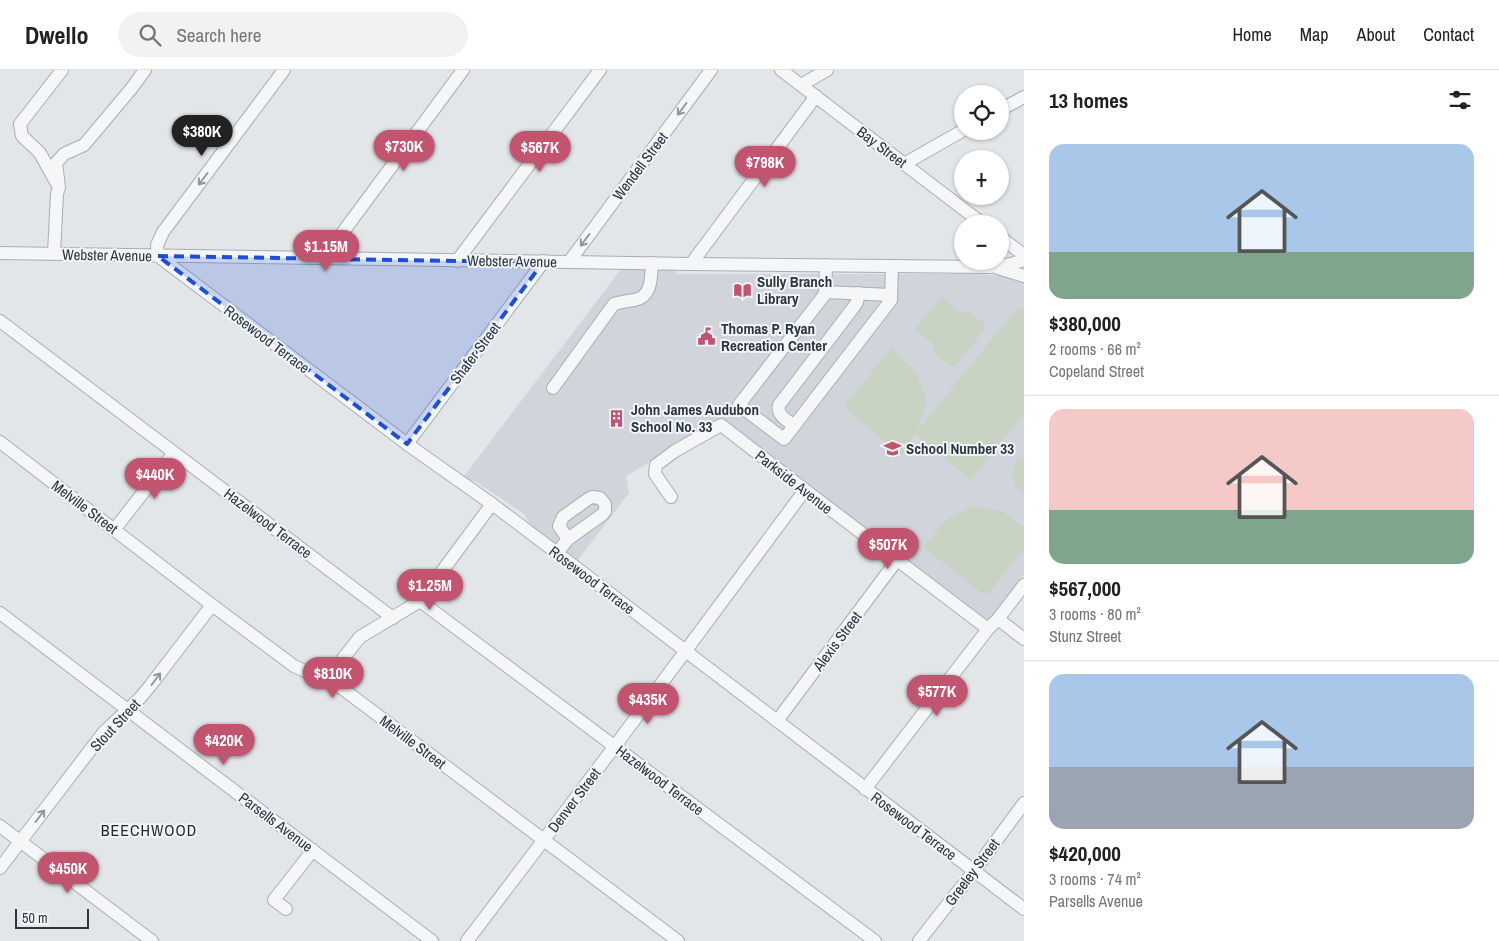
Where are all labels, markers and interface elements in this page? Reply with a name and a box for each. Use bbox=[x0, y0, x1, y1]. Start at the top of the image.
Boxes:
search box bbox=[118, 12, 468, 57]
text: Dwello bbox=[25, 19, 88, 51]
icon: search bbox=[136, 21, 164, 49]
text: Search here bbox=[176, 22, 261, 48]
text: Home bbox=[1232, 22, 1272, 47]
text: Map bbox=[1300, 22, 1329, 47]
text: About bbox=[1357, 22, 1395, 47]
text: Contact bbox=[1423, 22, 1474, 47]
map controls bbox=[954, 85, 1009, 270]
button: locate bbox=[954, 85, 1009, 140]
text: 13 homes bbox=[1049, 86, 1128, 115]
icon: filters bbox=[1446, 86, 1474, 114]
one-way arrow bbox=[677, 102, 687, 116]
pin: $380K bbox=[167, 114, 237, 157]
text: $380K bbox=[183, 120, 221, 142]
street label: Bay Street bbox=[853, 121, 912, 173]
street label: Wendell Street bbox=[607, 127, 673, 204]
pin: $730K bbox=[369, 129, 439, 172]
pin: $567K bbox=[505, 131, 575, 173]
text: $730K bbox=[385, 135, 423, 157]
text: $567K bbox=[521, 136, 559, 158]
pin: $798K bbox=[730, 146, 800, 188]
button: + bbox=[954, 150, 1009, 205]
text: $798K bbox=[746, 151, 784, 173]
one-way arrow bbox=[197, 172, 208, 185]
icon: home bbox=[1217, 176, 1307, 266]
button: − bbox=[954, 215, 1009, 270]
pin: $1.15M bbox=[285, 230, 367, 272]
one-way arrow bbox=[580, 233, 590, 247]
text: $1.15M bbox=[304, 235, 348, 257]
street label: Webster Avenue bbox=[62, 244, 152, 266]
street label: Webster Avenue bbox=[467, 250, 557, 272]
place label: Sully Branch Library bbox=[757, 271, 832, 309]
library icon: Sully Branch Library bbox=[733, 280, 753, 300]
street label: Rosewood Terrace bbox=[220, 300, 314, 378]
text: $380,000 bbox=[1049, 309, 1121, 338]
street label: Shafer Street bbox=[445, 317, 506, 388]
place label: Thomas P. Ryan Recreation Center bbox=[721, 318, 827, 356]
public building icon: Thomas P. Ryan Recreation Center bbox=[697, 327, 717, 347]
text: 2 rooms · 66 m² bbox=[1049, 338, 1141, 360]
text: Copeland Street bbox=[1049, 360, 1144, 382]
place label: John James Audubon School No. 33 bbox=[631, 399, 759, 437]
building icon: John James Audubon School No. 33 bbox=[607, 408, 627, 428]
school or university icon: School Number 33 bbox=[882, 438, 902, 458]
place label: School Number 33 bbox=[906, 438, 1014, 459]
icon: home bbox=[1217, 442, 1307, 532]
street label: Parkside Avenue bbox=[751, 445, 837, 519]
pin: $440K bbox=[120, 458, 190, 500]
text: $440K bbox=[136, 463, 174, 485]
street label: Melville Street bbox=[48, 475, 123, 539]
street label: Hazelwood Terrace bbox=[220, 483, 316, 563]
pin: $507K bbox=[853, 528, 923, 570]
text: $507K bbox=[869, 533, 907, 555]
street label: Rosewood Terrace bbox=[545, 541, 639, 619]
pin: $1.25M bbox=[389, 568, 471, 611]
text: $1.25M bbox=[408, 574, 452, 596]
text: $567,000 bbox=[1049, 574, 1121, 603]
text: 3 rooms · 80 m² bbox=[1049, 603, 1141, 625]
street label: Alexis Street bbox=[807, 606, 867, 676]
text: Stunz Street bbox=[1049, 625, 1121, 647]
pin: $810K bbox=[298, 656, 368, 699]
text: $810K bbox=[314, 662, 352, 684]
one-way arrow bbox=[151, 672, 161, 686]
pin: $577K bbox=[902, 674, 972, 717]
text: $577K bbox=[918, 680, 956, 702]
pin: $435K bbox=[613, 682, 683, 725]
text: $435K bbox=[629, 688, 667, 710]
street label: Stout Street bbox=[85, 694, 145, 756]
icon: home bbox=[1217, 707, 1307, 797]
street label: Melville Street bbox=[376, 710, 451, 774]
pin: $420K bbox=[189, 724, 259, 766]
text: $420K bbox=[205, 729, 243, 751]
street label: Hazelwood Terrace bbox=[612, 740, 708, 820]
street label: Denver Street bbox=[543, 763, 606, 837]
street label: Parsells Avenue bbox=[235, 787, 318, 857]
street label: Rosewood Terrace bbox=[867, 787, 961, 865]
one-way arrow bbox=[34, 809, 45, 822]
district label: BEECHWOOD bbox=[101, 819, 197, 841]
street label: Greeley Street bbox=[940, 834, 1005, 910]
text: $420,000 bbox=[1049, 839, 1121, 868]
pin: $450K bbox=[33, 852, 103, 894]
text: $450K bbox=[49, 857, 87, 879]
text: 3 rooms · 74 m² bbox=[1049, 868, 1141, 890]
text: Parsells Avenue bbox=[1049, 890, 1143, 912]
scale bar bbox=[15, 906, 89, 929]
text: 50 m bbox=[22, 909, 48, 927]

